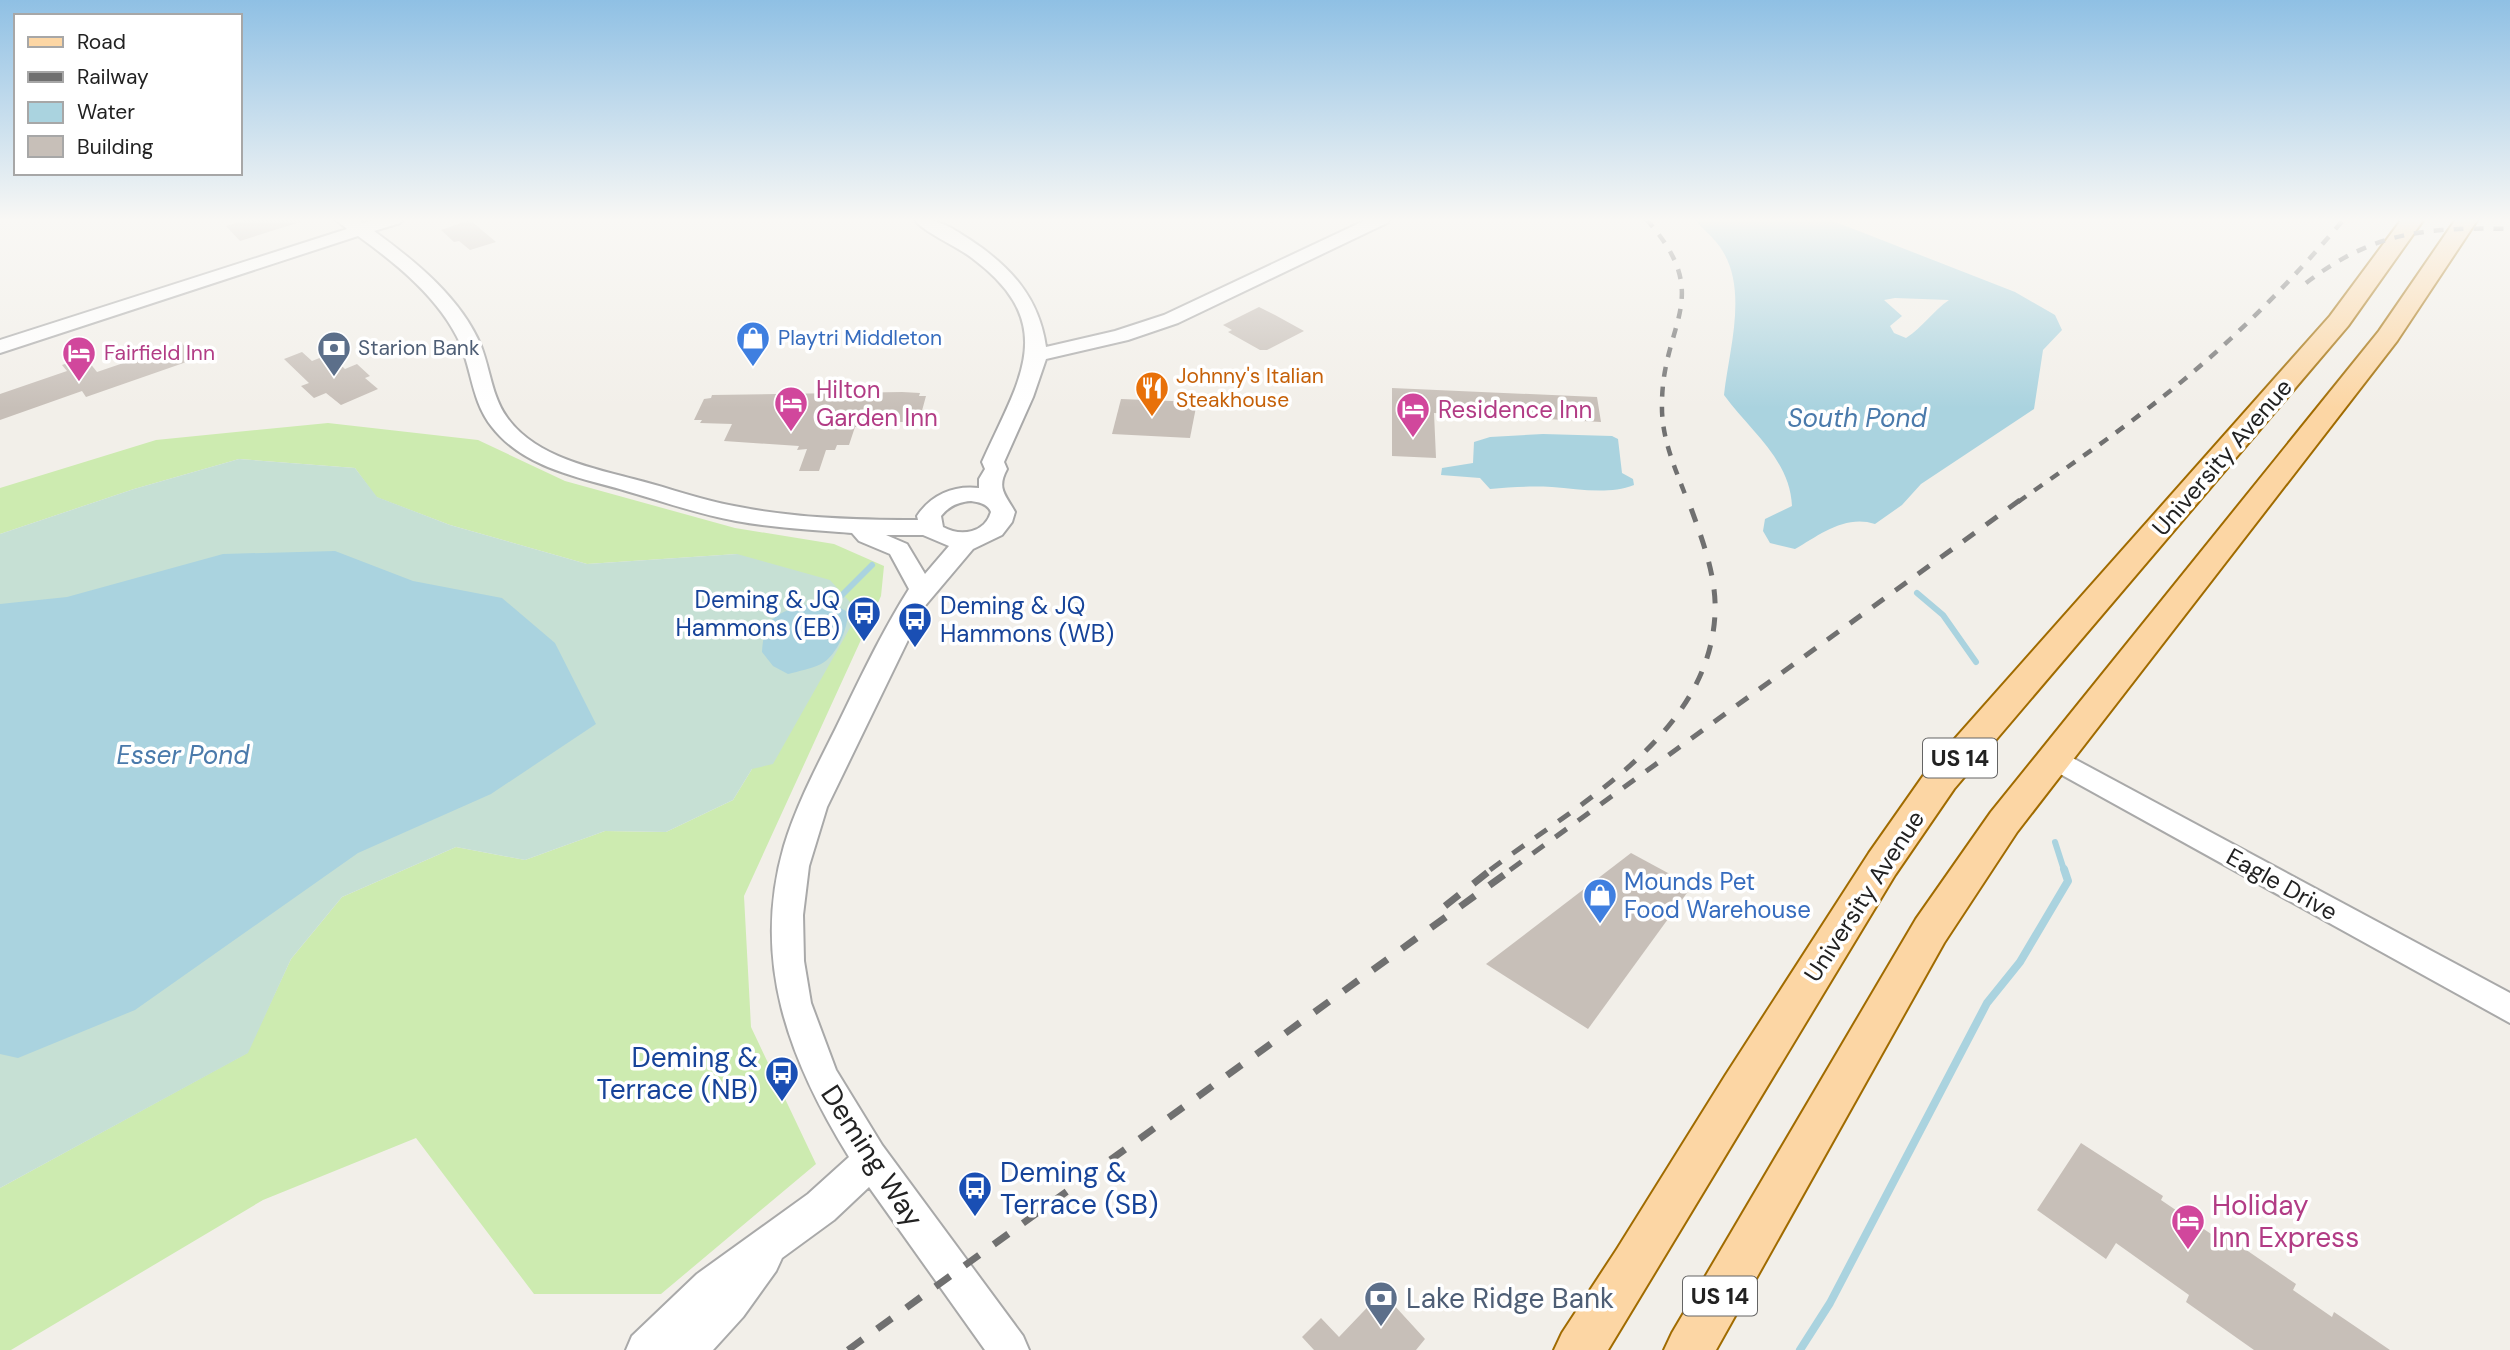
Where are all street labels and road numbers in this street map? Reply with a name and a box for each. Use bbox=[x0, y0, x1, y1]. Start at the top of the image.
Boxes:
street label: University Avenue bbox=[2145, 372, 2299, 542]
road number: US 14 bbox=[1923, 738, 1997, 778]
street label: University Avenue bbox=[1797, 804, 1931, 988]
street label: Eagle Drive bbox=[2221, 841, 2343, 927]
street label: Deming Way bbox=[812, 1078, 932, 1234]
road number: US 14 bbox=[1683, 1276, 1757, 1316]

